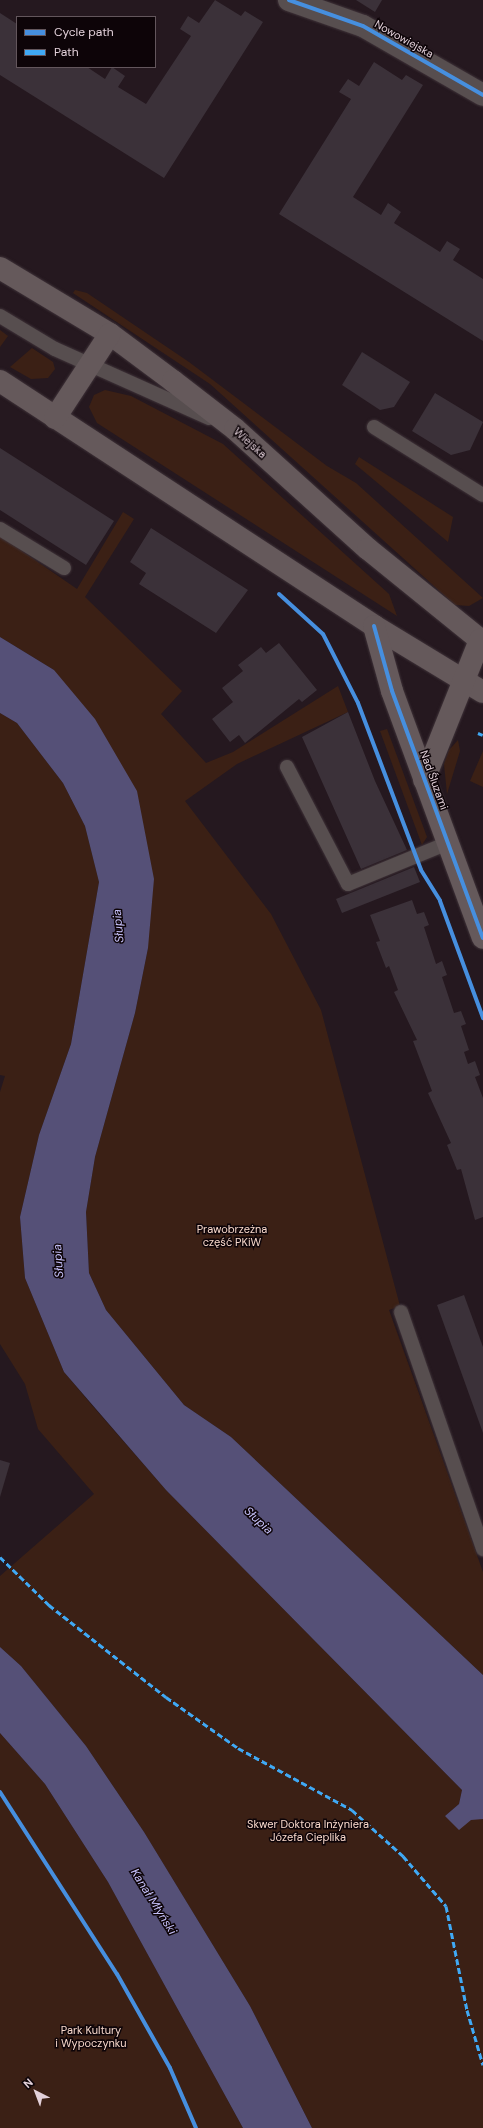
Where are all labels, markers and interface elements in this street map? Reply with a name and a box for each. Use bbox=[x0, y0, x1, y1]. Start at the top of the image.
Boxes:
legend bbox=[16, 16, 156, 68]
street label: Nowowiejska bbox=[372, 17, 436, 61]
text: Cycle path bbox=[54, 24, 114, 40]
text: Path bbox=[54, 44, 79, 60]
street label: Wiejska bbox=[231, 425, 269, 461]
street label: Nad Śluzami bbox=[417, 749, 451, 811]
water label: Słupia bbox=[110, 909, 128, 943]
park label: Prawobrzeżna część PKiW bbox=[197, 1223, 267, 1249]
water label: Słupia bbox=[51, 1244, 67, 1278]
water label: Słupia bbox=[241, 1504, 275, 1538]
park label: Skwer Doktora Inżyniera Józefa Cieplika bbox=[247, 1818, 369, 1844]
water label: Kanał Młyński bbox=[127, 1866, 179, 1938]
park label: Park Kultury i Wypoczynku bbox=[55, 2024, 127, 2050]
north arrow bbox=[16, 2072, 56, 2112]
text: N bbox=[20, 2075, 36, 2091]

